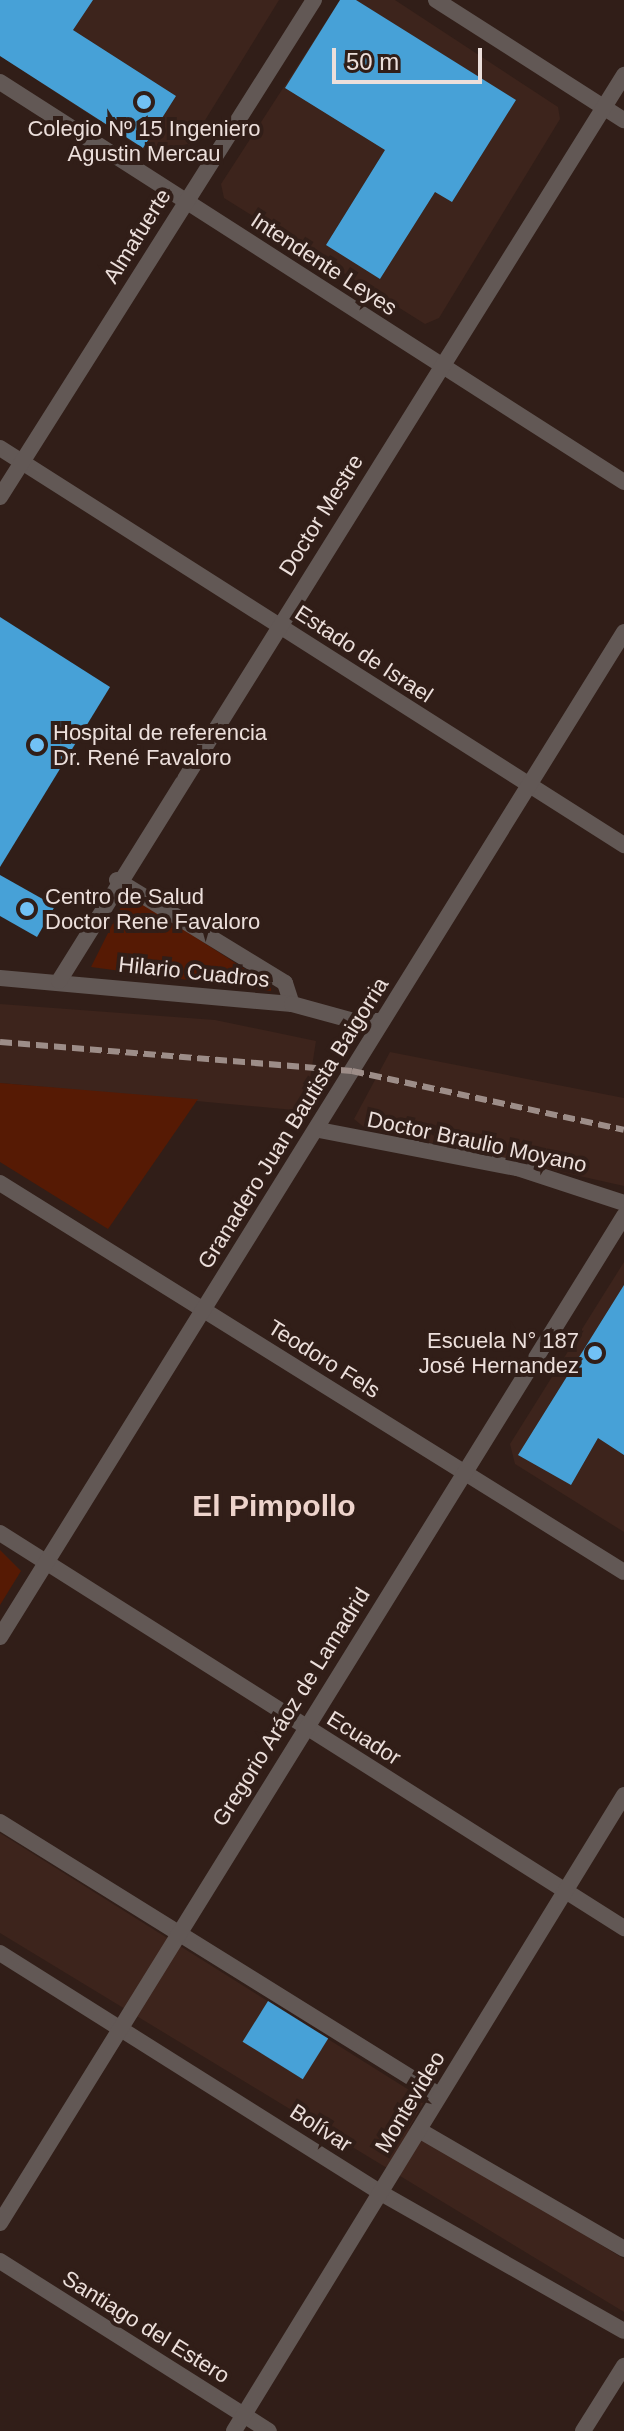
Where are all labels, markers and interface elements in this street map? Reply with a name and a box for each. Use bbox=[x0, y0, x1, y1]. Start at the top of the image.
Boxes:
scale bar bbox=[336, 32, 486, 82]
text: 50 m bbox=[346, 48, 399, 75]
marker: Colegio Nº 15 Ingeniero Agustin Mercau bbox=[135, 93, 153, 111]
place label: Colegio Nº 15 Ingeniero Agustin Mercau bbox=[27, 115, 261, 166]
street label: Almafuerte bbox=[98, 184, 176, 288]
street label: Intendente Leyes bbox=[246, 207, 402, 321]
street label: Doctor Mestre bbox=[273, 449, 369, 581]
street label: Estado de Israel bbox=[290, 600, 438, 708]
place label: Hospital de referencia Dr. René Favaloro bbox=[53, 719, 267, 770]
marker: Hospital de referencia Dr. René Favaloro bbox=[28, 736, 46, 754]
place label: Centro de Salud Doctor Rene Favaloro bbox=[45, 883, 260, 934]
marker: Centro de Salud Doctor Rene Favaloro bbox=[16, 898, 38, 920]
street label: Hilario Cuadros bbox=[117, 951, 271, 993]
street label: Granadero Juan Bautista Baigorria bbox=[192, 972, 394, 1274]
street label: Doctor Braulio Moyano bbox=[365, 1106, 589, 1178]
street label: Teodoro Fels bbox=[263, 1314, 385, 1404]
place label: Escuela N° 187 José Hernandez bbox=[419, 1327, 579, 1378]
marker: Escuela N° 187 José Hernandez bbox=[586, 1344, 604, 1362]
district label: El Pimpollo bbox=[192, 1488, 356, 1524]
street label: Gregorio Aráoz de Lamadrid bbox=[206, 1582, 376, 1832]
street label: Ecuador bbox=[322, 1705, 406, 1771]
street label: Montevideo bbox=[369, 2046, 451, 2158]
street label: Bolívar bbox=[285, 2098, 357, 2158]
street label: Santiago del Estero bbox=[58, 2265, 234, 2389]

